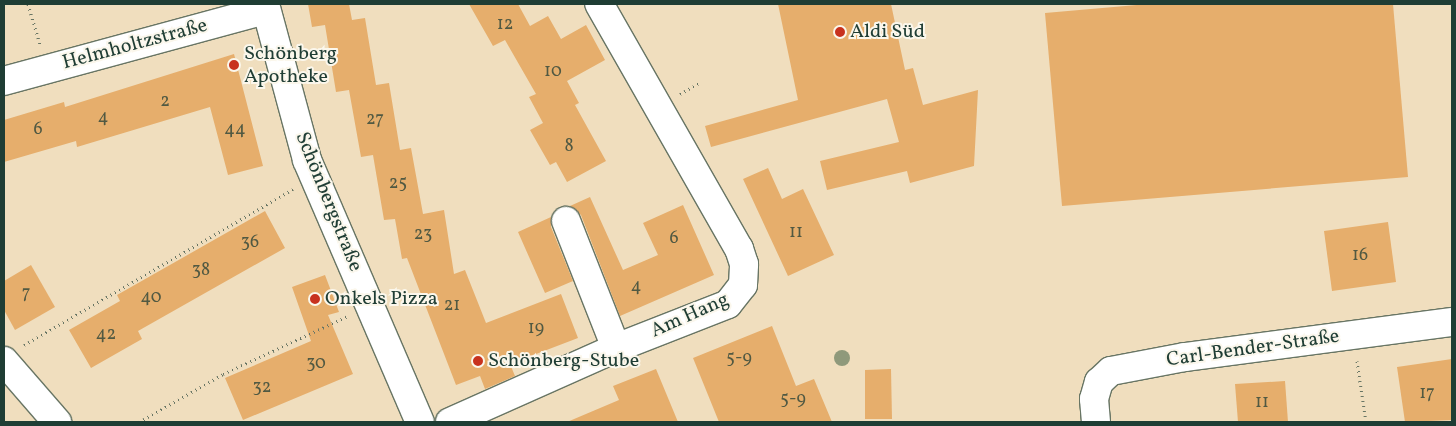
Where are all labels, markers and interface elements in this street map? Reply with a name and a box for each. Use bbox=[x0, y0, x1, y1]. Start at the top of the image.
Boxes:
street label: Helmholtzstraße bbox=[60, 14, 210, 76]
house number: 12 bbox=[497, 14, 513, 36]
place label: Aldi Süd bbox=[850, 20, 925, 44]
marker: Aldi Süd bbox=[834, 26, 846, 38]
place label: Schönberg Apotheke bbox=[244, 42, 337, 89]
marker: Schönberg Apotheke bbox=[228, 59, 240, 71]
house number: 10 bbox=[544, 61, 562, 83]
house number: 2 bbox=[160, 91, 170, 113]
house number: 4 bbox=[98, 107, 108, 129]
house number: 27 bbox=[366, 109, 384, 131]
house number: 6 bbox=[33, 119, 43, 141]
house number: 44 bbox=[224, 119, 246, 141]
street label: Schönbergstraße bbox=[289, 129, 367, 275]
house number: 8 bbox=[564, 136, 574, 158]
house number: 25 bbox=[389, 173, 407, 195]
house number: 11 bbox=[789, 222, 803, 244]
house number: 23 bbox=[414, 224, 432, 246]
house number: 6 bbox=[669, 228, 679, 250]
house number: 36 bbox=[241, 232, 259, 254]
house number: 16 bbox=[1352, 245, 1368, 267]
house number: 38 bbox=[192, 260, 210, 282]
house number: 4 bbox=[631, 276, 641, 298]
house number: 7 bbox=[22, 283, 30, 305]
house number: 40 bbox=[140, 287, 162, 309]
place label: Onkels Pizza bbox=[325, 287, 438, 311]
street label: Am Hang bbox=[647, 288, 733, 344]
marker: Onkels Pizza bbox=[309, 293, 321, 305]
house number: 21 bbox=[444, 295, 460, 317]
house number: 19 bbox=[528, 318, 544, 340]
house number: 42 bbox=[96, 324, 116, 346]
street label: Carl-Bender-Straße bbox=[1165, 325, 1341, 373]
house number: 5-9 bbox=[726, 348, 752, 370]
place label: Schönberg-Stube bbox=[488, 349, 639, 373]
house number: 30 bbox=[306, 353, 326, 375]
marker: Schönberg-Stube bbox=[472, 355, 484, 367]
house number: 32 bbox=[253, 377, 271, 399]
house number: 17 bbox=[1419, 383, 1435, 405]
house number: 5-9 bbox=[780, 389, 806, 411]
house number: 11 bbox=[1255, 392, 1269, 414]

